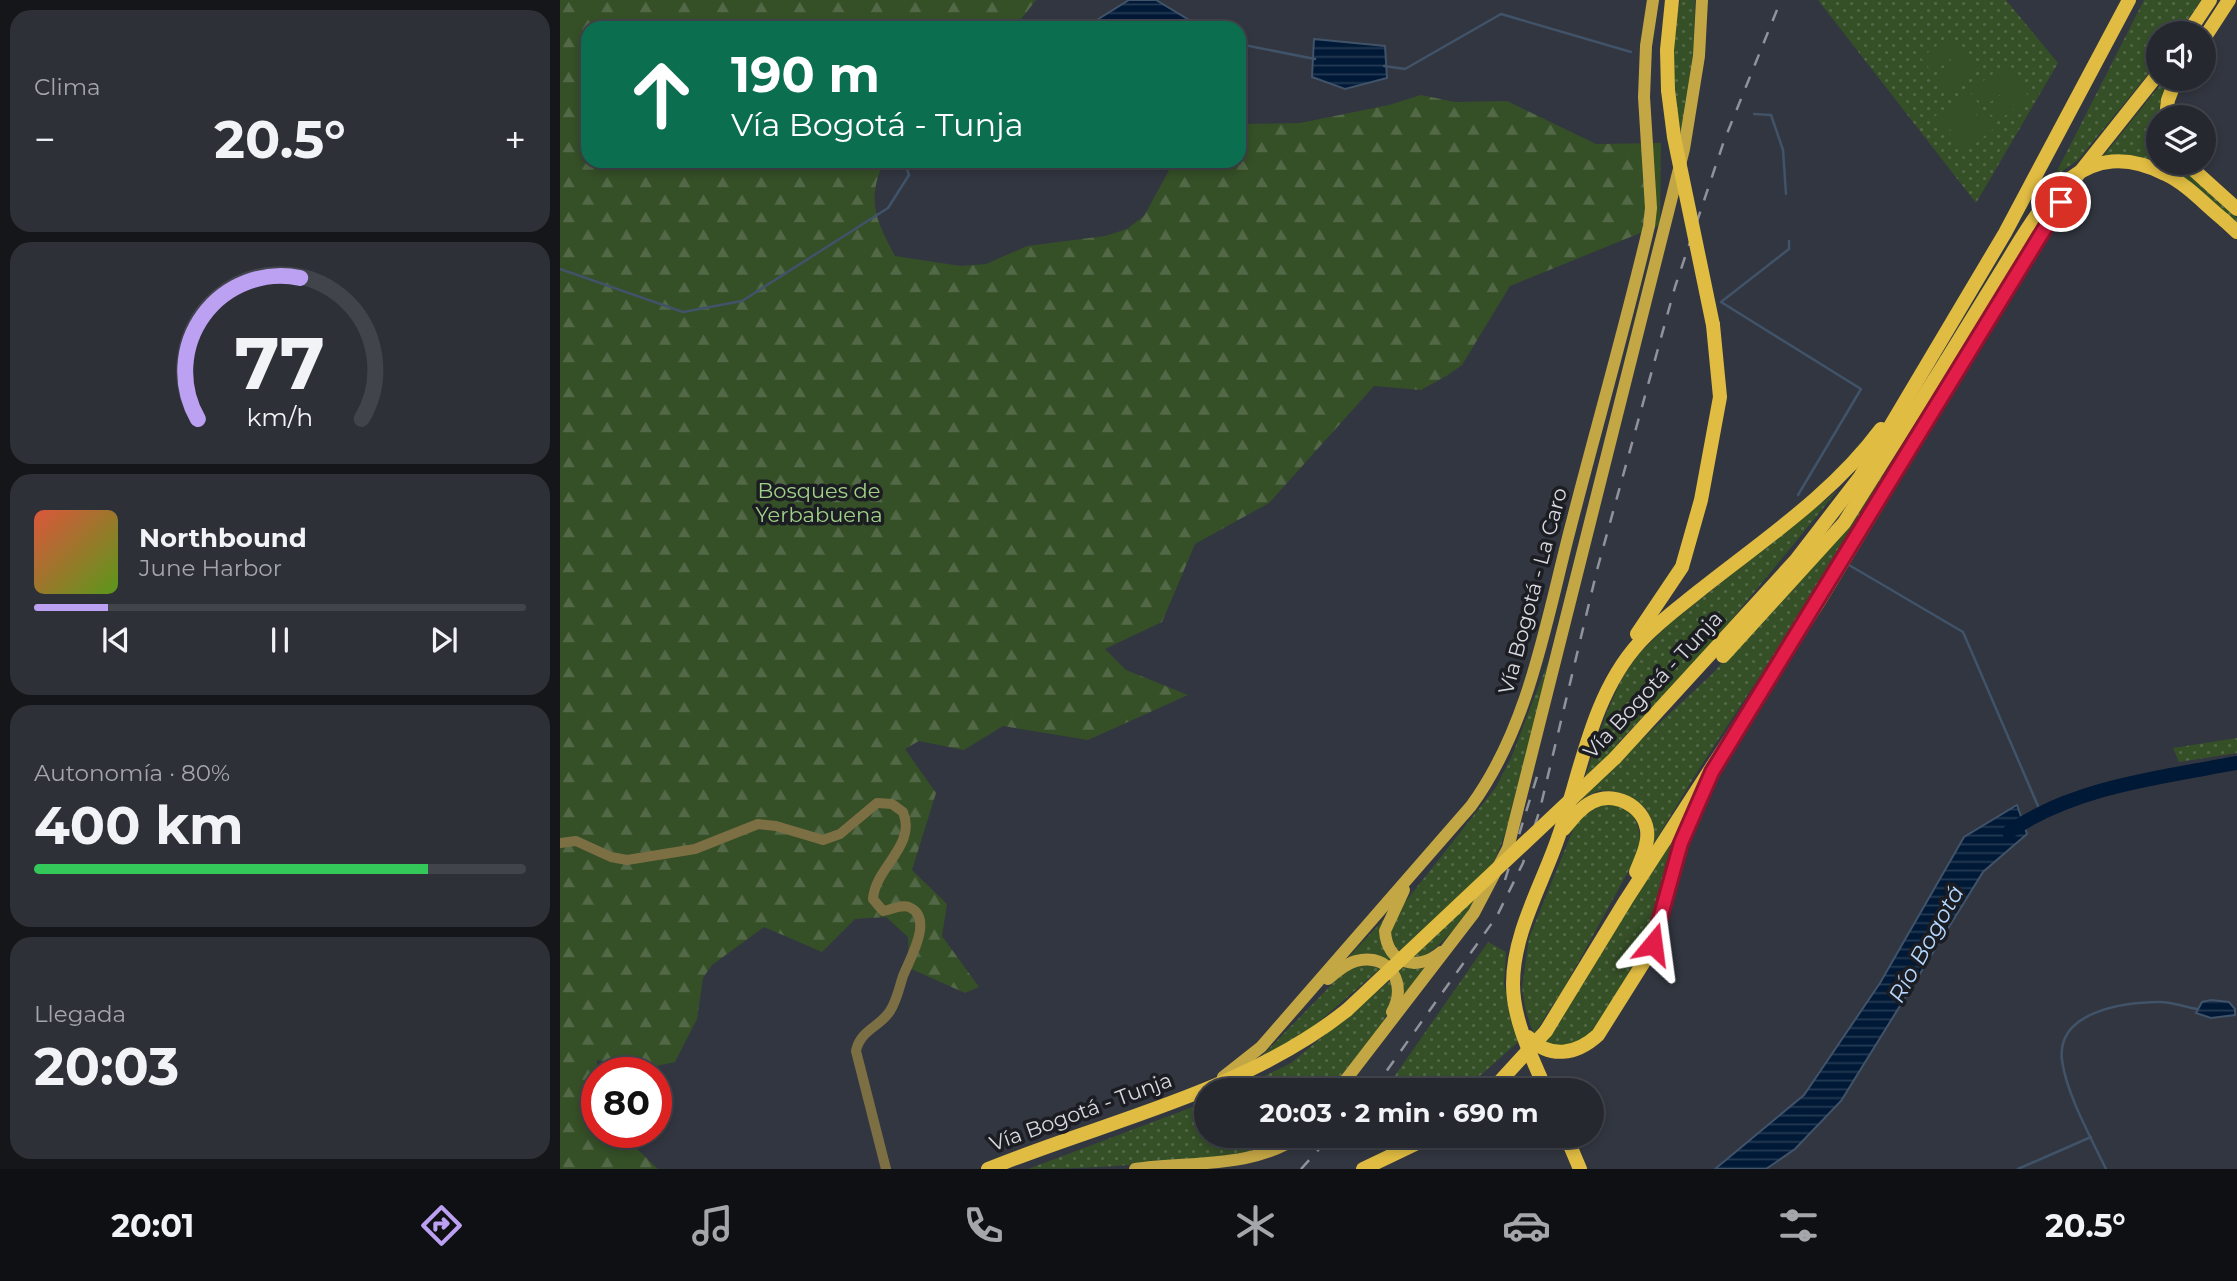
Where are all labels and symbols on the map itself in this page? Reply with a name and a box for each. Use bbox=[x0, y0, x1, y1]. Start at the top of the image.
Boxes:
pin bbox=[2031, 172, 2091, 232]
park label: Bosques de Yerbabuena bbox=[755, 478, 883, 527]
street label: Vía Bogotá - La Caro bbox=[1493, 485, 1572, 697]
street label: Vía Bogotá - Tunja bbox=[1578, 606, 1727, 763]
water label: Río Bogotá bbox=[1882, 880, 1970, 1008]
position arrow bbox=[1616, 907, 1690, 981]
speed limit sign: 80 bbox=[581, 1057, 672, 1148]
street label: Vía Bogotá - Tunja bbox=[986, 1067, 1175, 1156]

